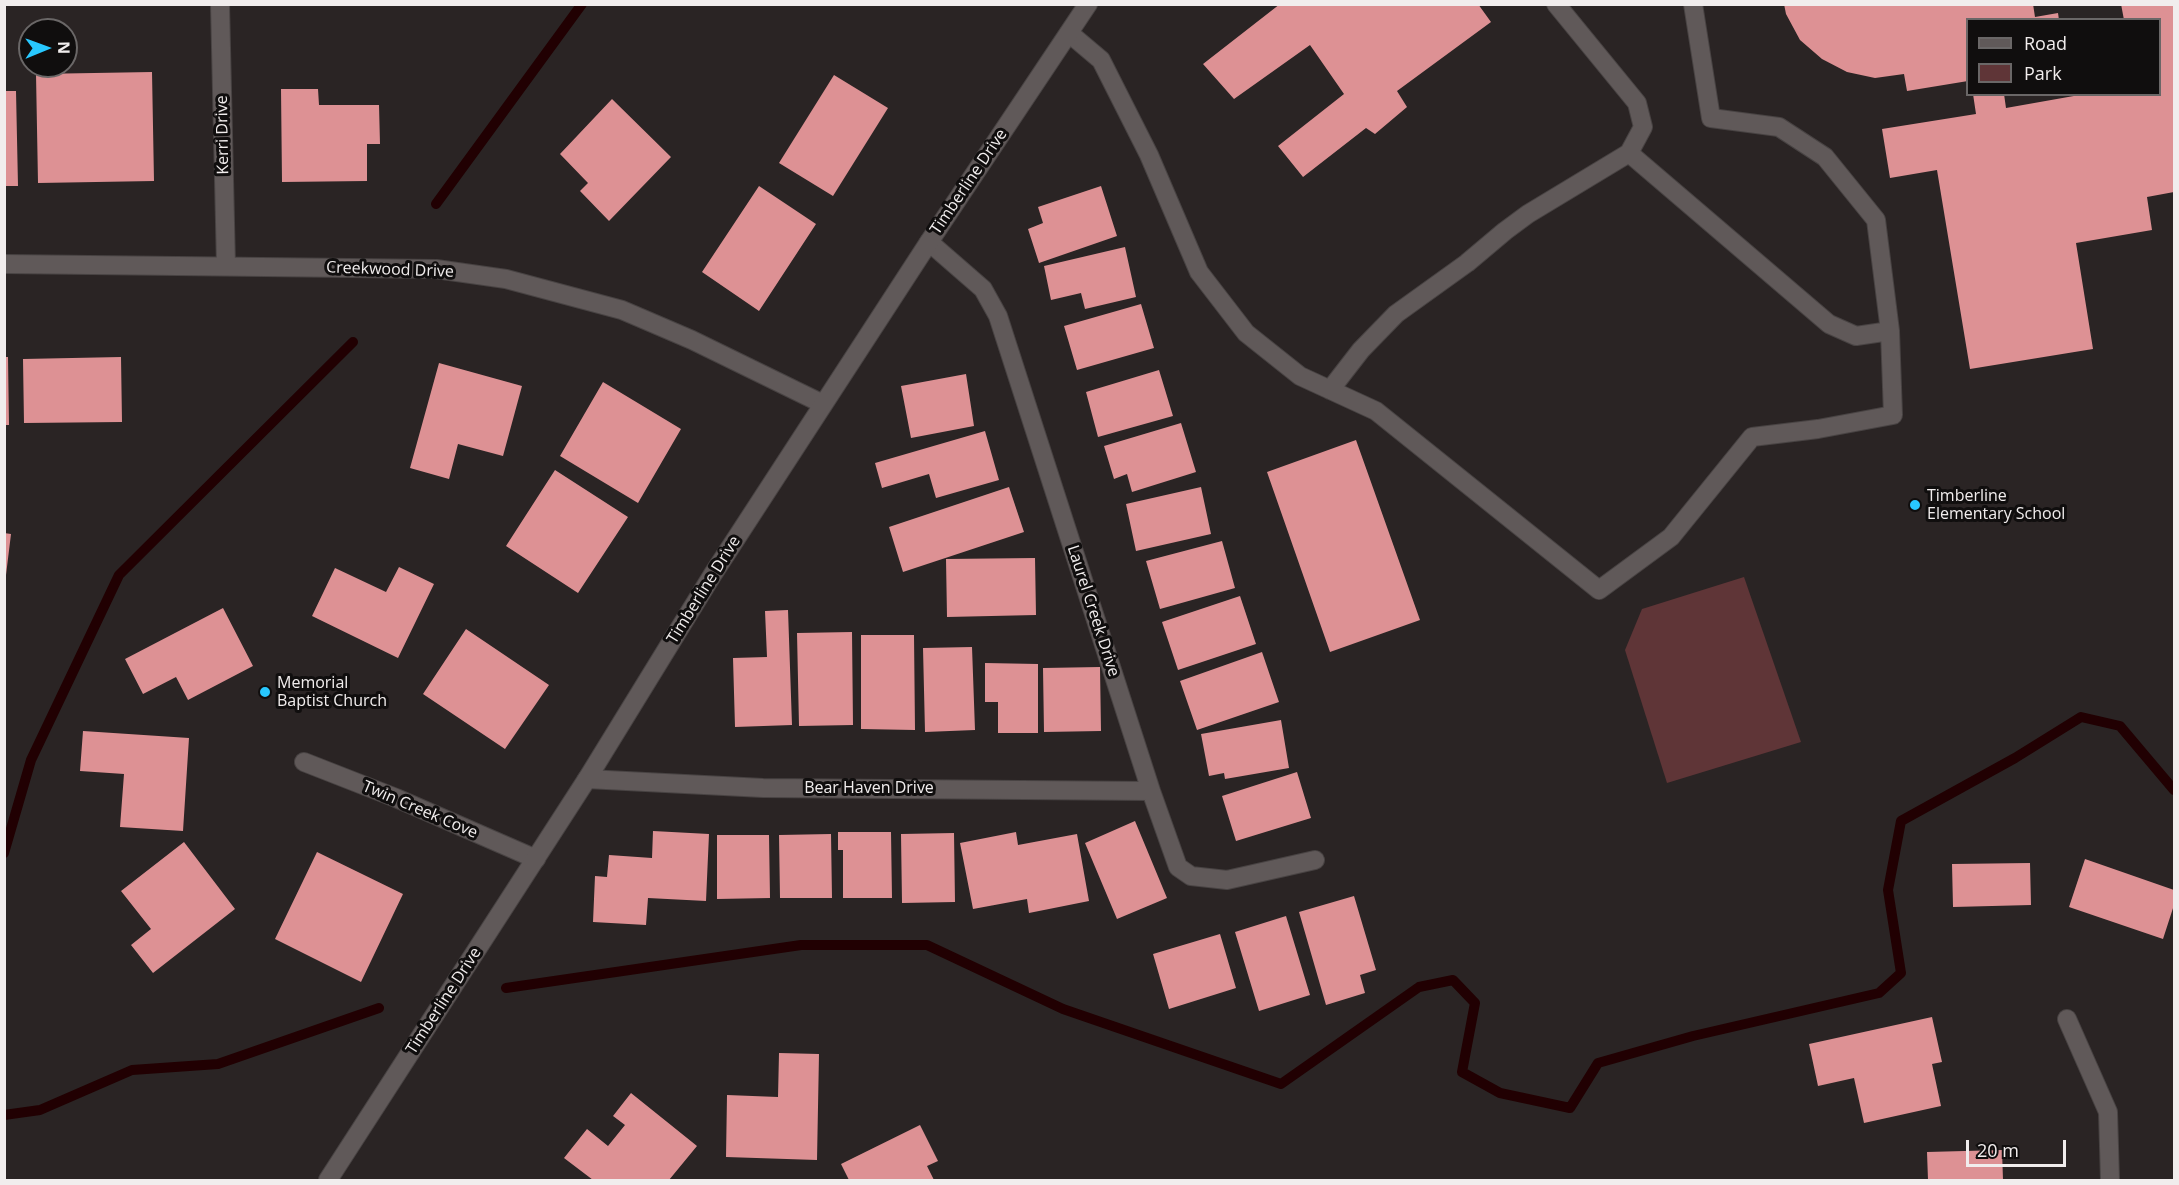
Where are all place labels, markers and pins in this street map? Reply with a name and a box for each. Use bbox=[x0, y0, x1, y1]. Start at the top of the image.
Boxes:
place label: Timberline Elementary School bbox=[1927, 486, 2065, 524]
marker: Timberline Elementary School bbox=[1908, 498, 1922, 512]
place label: Memorial Baptist Church bbox=[277, 673, 387, 711]
marker: Memorial Baptist Church bbox=[258, 685, 272, 699]

